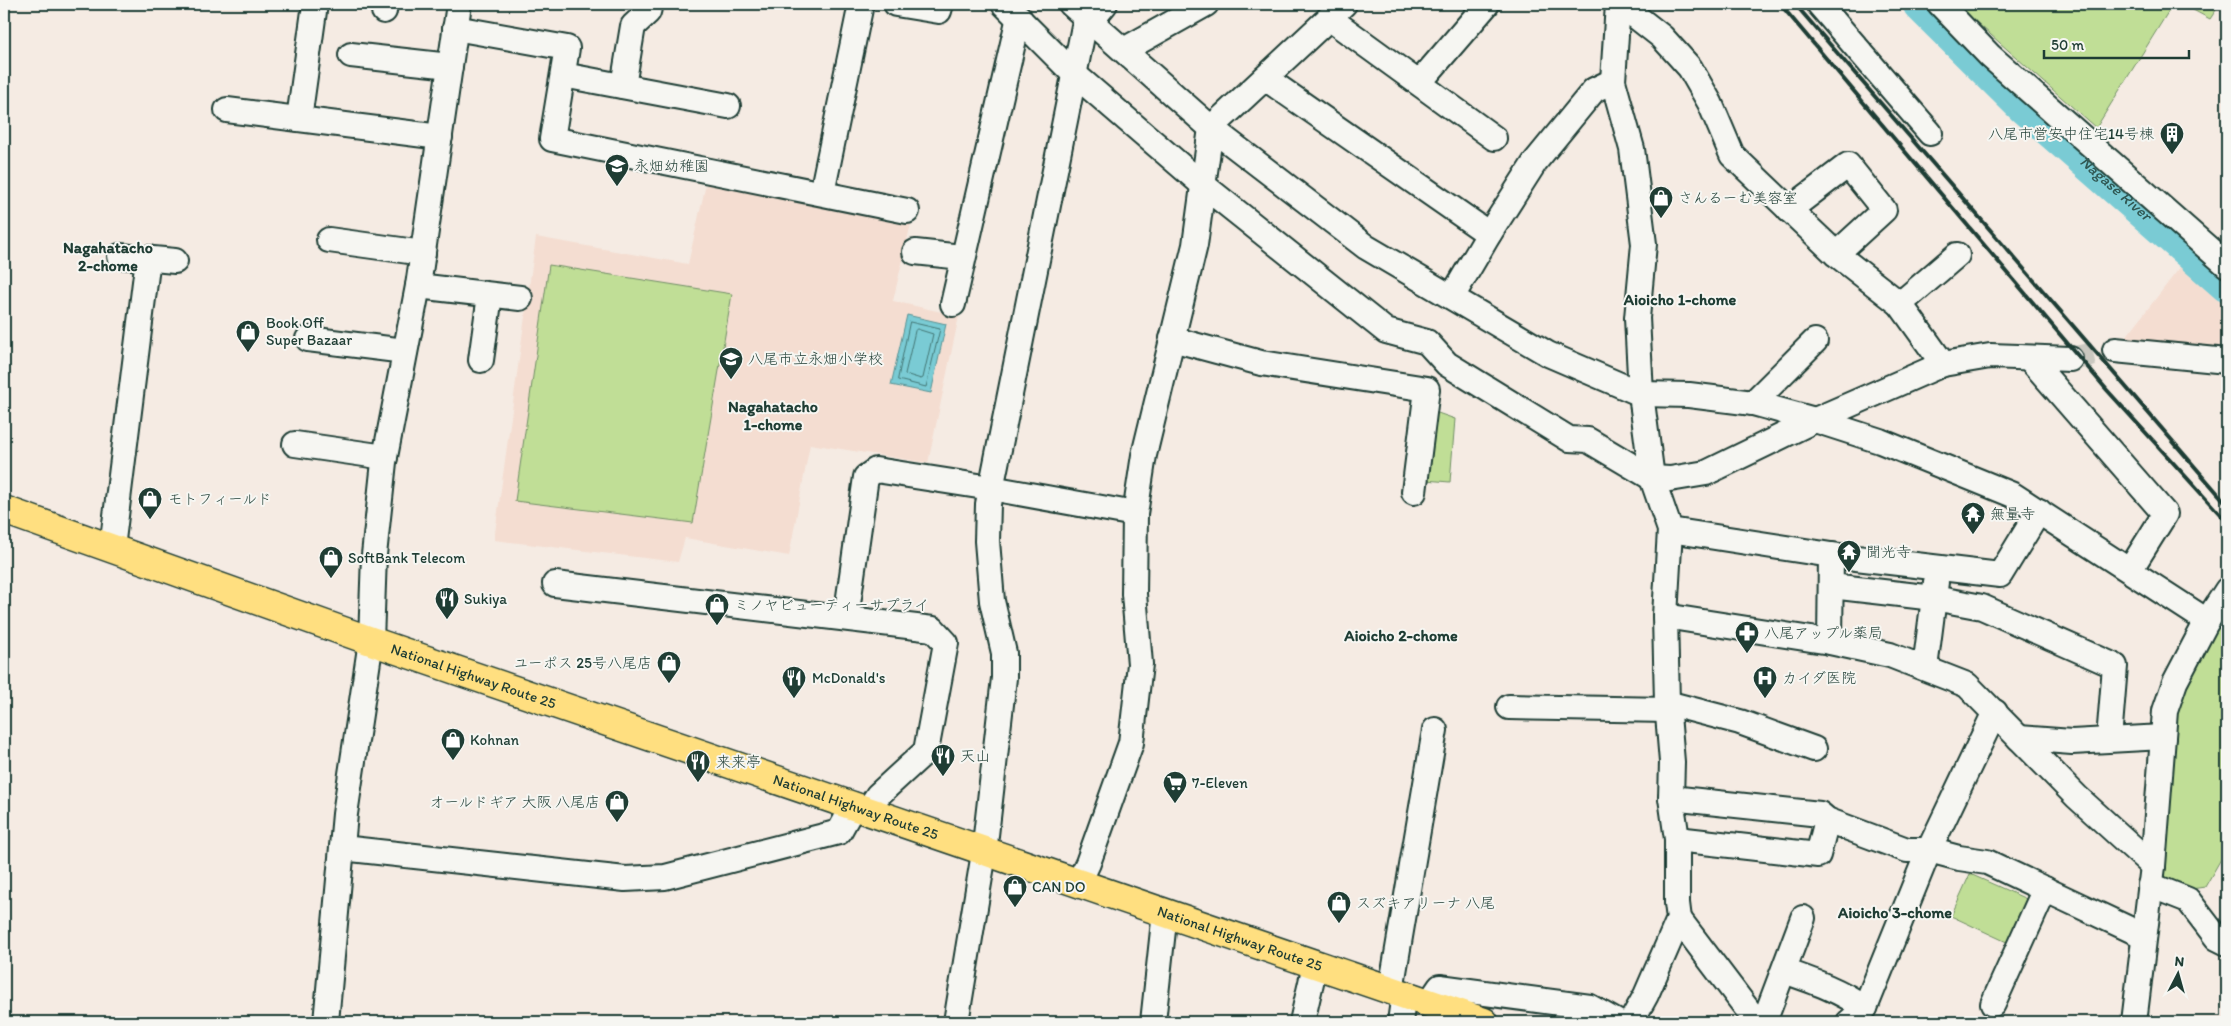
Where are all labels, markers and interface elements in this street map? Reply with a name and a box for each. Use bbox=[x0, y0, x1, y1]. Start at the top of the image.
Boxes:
scale bar bbox=[2044, 28, 2188, 60]
text: 50 m bbox=[2051, 36, 2084, 54]
building icon: 八尾市営安中住宅14号棟 bbox=[2159, 121, 2185, 155]
place label: 八尾市営安中住宅14号棟 bbox=[1988, 125, 2154, 143]
water label: Nagase River bbox=[2077, 151, 2157, 225]
school or university icon: 永畑幼稚園 bbox=[604, 153, 630, 187]
place label: 永畑幼稚園 bbox=[634, 157, 709, 175]
shop icon: さんるーむ美容室 bbox=[1648, 185, 1674, 219]
place label: さんるーむ美容室 bbox=[1678, 189, 1797, 207]
district label: Nagahatacho 2-chome bbox=[63, 238, 153, 275]
district label: Aioicho 1-chome bbox=[1623, 290, 1737, 309]
place label: Book Off Super Bazaar bbox=[266, 314, 352, 349]
shop icon: Book Off Super Bazaar bbox=[235, 319, 261, 353]
school or university icon: 八尾市立永畑小学校 bbox=[718, 346, 744, 380]
place label: 八尾市立永畑小学校 bbox=[748, 350, 883, 368]
district label: Nagahatacho 1-chome bbox=[728, 397, 818, 434]
shop icon: モトフィールド bbox=[137, 486, 163, 520]
place label: モトフィールド bbox=[168, 490, 272, 508]
temple icon: 無量寺 bbox=[1960, 501, 1986, 535]
place label: 無量寺 bbox=[1990, 505, 2035, 523]
temple icon: 聞光寺 bbox=[1836, 539, 1862, 573]
place label: 聞光寺 bbox=[1866, 543, 1911, 561]
shop icon: SoftBank Telecom bbox=[318, 545, 344, 579]
place label: SoftBank Telecom bbox=[348, 549, 465, 567]
restaurant icon: Sukiya bbox=[434, 586, 460, 620]
place label: Sukiya bbox=[464, 590, 507, 608]
shop icon: ミノヤビューティーサプライ bbox=[704, 592, 730, 626]
place label: ミノヤビューティーサプライ bbox=[734, 596, 929, 614]
pharmacy icon: 八尾アップル薬局 bbox=[1734, 620, 1760, 654]
place label: 八尾アップル薬局 bbox=[1764, 624, 1883, 642]
district label: Aioicho 2-chome bbox=[1343, 626, 1458, 645]
street label: National Highway Route 25 bbox=[389, 639, 559, 713]
shop icon: ユーポス 25号八尾店 bbox=[656, 650, 682, 684]
place label: ユーポス 25号八尾店 bbox=[513, 654, 652, 672]
restaurant icon: McDonald's bbox=[781, 665, 807, 699]
hospital icon: カイダ医院 bbox=[1752, 665, 1778, 699]
place label: McDonald's bbox=[812, 669, 886, 687]
place label: カイダ医院 bbox=[1782, 669, 1856, 687]
shop icon: Kohnan bbox=[440, 727, 466, 761]
place label: Kohnan bbox=[470, 731, 520, 749]
restaurant icon: 天山 bbox=[930, 743, 956, 777]
place label: 天山 bbox=[960, 747, 990, 765]
restaurant icon: 来来亭 bbox=[685, 749, 711, 783]
place label: 来来亭 bbox=[716, 753, 761, 771]
street label: National Highway Route 25 bbox=[771, 770, 941, 844]
supermarket icon: 7-Eleven bbox=[1162, 770, 1188, 804]
place label: 7-Eleven bbox=[1192, 774, 1248, 792]
shop icon: オールドギア 大阪 八尾店 bbox=[604, 789, 630, 823]
place label: オールドギア 大阪 八尾店 bbox=[429, 793, 600, 811]
shop icon: CAN DO bbox=[1002, 874, 1028, 908]
place label: CAN DO bbox=[1032, 878, 1086, 896]
shop icon: スズキアリーナ 八尾 bbox=[1326, 890, 1352, 924]
place label: スズキアリーナ 八尾 bbox=[1356, 894, 1495, 912]
street label: National Highway Route 25 bbox=[1155, 902, 1325, 975]
district label: Aioicho 3-chome bbox=[1837, 903, 1952, 922]
north arrow bbox=[2154, 948, 2204, 998]
text: N bbox=[2174, 953, 2185, 971]

